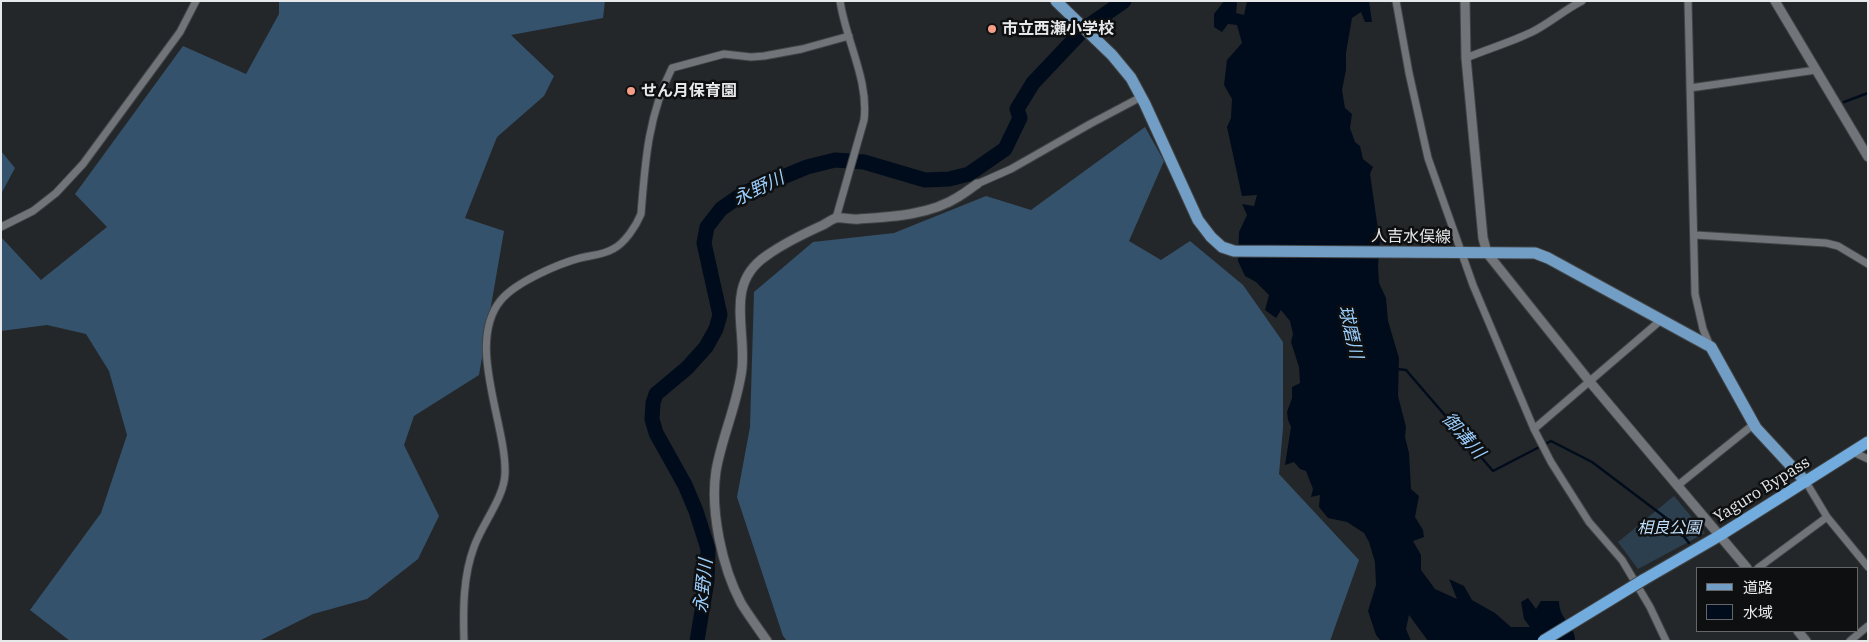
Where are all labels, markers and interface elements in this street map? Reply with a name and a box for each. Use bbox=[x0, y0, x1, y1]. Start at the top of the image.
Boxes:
place label: 市立西瀬小学校 bbox=[1002, 19, 1114, 39]
marker: 市立西瀬小学校 bbox=[986, 23, 998, 35]
place label: せん月保育園 bbox=[641, 81, 737, 101]
marker: せん月保育園 bbox=[625, 85, 637, 97]
water label: 永野川 bbox=[730, 167, 788, 211]
street label: 人吉水俣線 bbox=[1371, 227, 1451, 247]
water label: 球磨川 bbox=[1333, 303, 1367, 361]
water label: 御溝川 bbox=[1437, 409, 1489, 463]
street label: Yaguro Bypass bbox=[1710, 453, 1814, 527]
park label: 相良公園 bbox=[1637, 518, 1701, 538]
water label: 永野川 bbox=[690, 558, 718, 614]
legend bbox=[1696, 567, 1859, 632]
text: 道路 bbox=[1743, 578, 1773, 597]
text: 水域 bbox=[1743, 603, 1773, 622]

